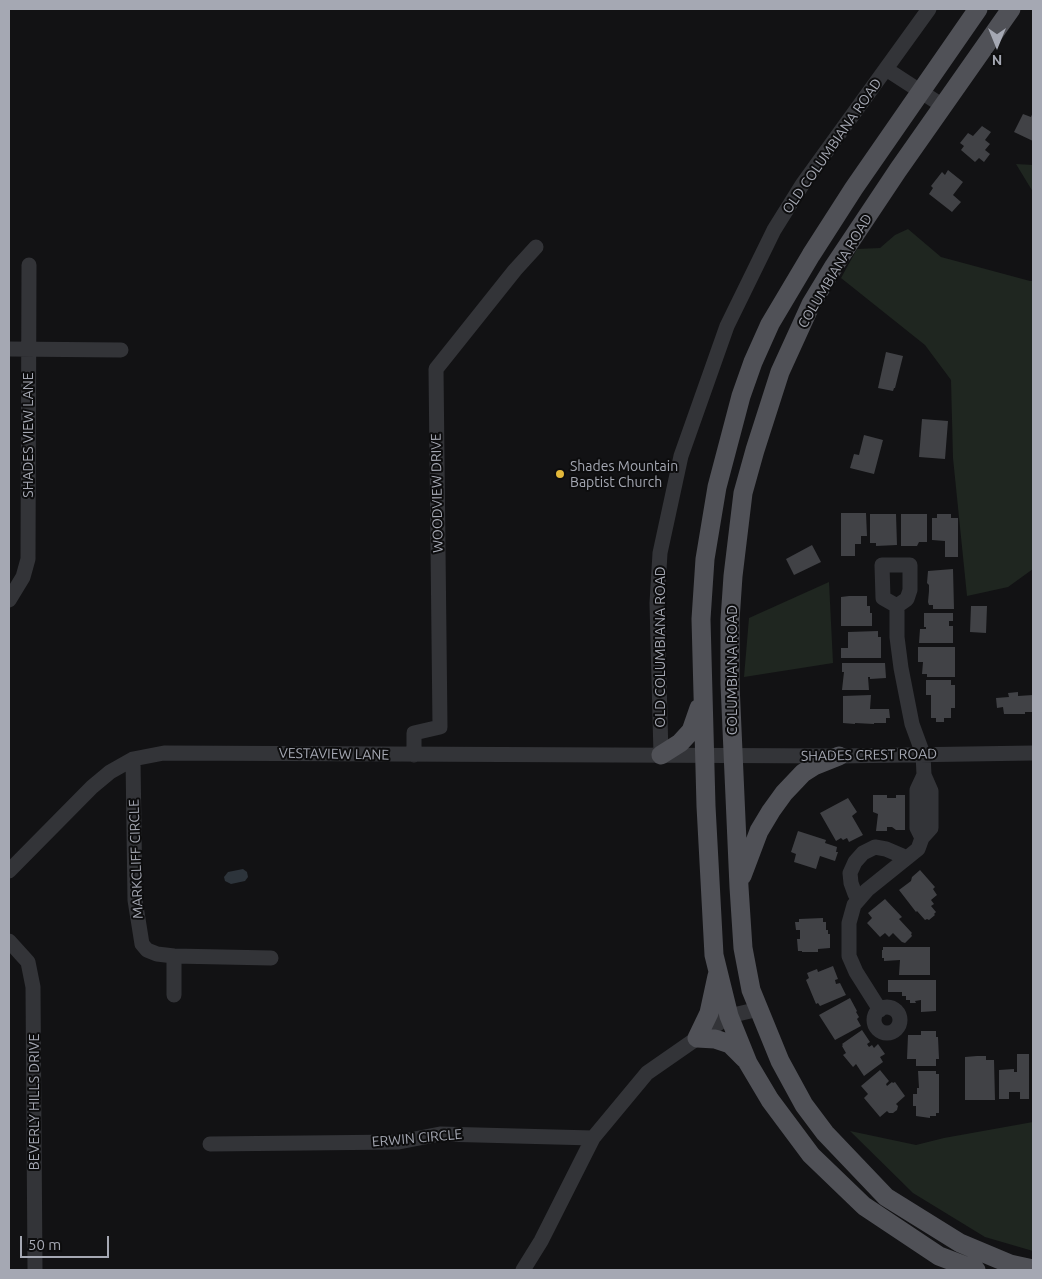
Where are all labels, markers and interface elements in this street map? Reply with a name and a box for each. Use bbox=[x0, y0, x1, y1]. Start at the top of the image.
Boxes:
north arrow bbox=[972, 20, 1022, 70]
text: N bbox=[992, 52, 1002, 68]
street label: OLD COLUMBIANA ROAD bbox=[779, 75, 885, 217]
street label: COLUMBIANA ROAD bbox=[794, 211, 876, 331]
street label: SHADES VIEW LANE bbox=[20, 372, 36, 498]
street label: WOODVIEW DRIVE bbox=[428, 433, 446, 553]
place label: Shades Mountain Baptist Church bbox=[570, 458, 678, 491]
marker: Shades Mountain Baptist Church bbox=[554, 468, 566, 480]
street label: OLD COLUMBIANA ROAD bbox=[652, 566, 668, 728]
street label: COLUMBIANA ROAD bbox=[724, 605, 740, 735]
street label: VESTAVIEW LANE bbox=[279, 745, 389, 763]
street label: SHADES CREST ROAD bbox=[801, 745, 937, 765]
street label: MARKCLIFF CIRCLE bbox=[126, 799, 146, 919]
street label: BEVERLY HILLS DRIVE bbox=[26, 1034, 42, 1170]
street label: ERWIN CIRCLE bbox=[371, 1126, 463, 1150]
scale bar bbox=[22, 1226, 111, 1258]
text: 50 m bbox=[28, 1236, 61, 1253]

